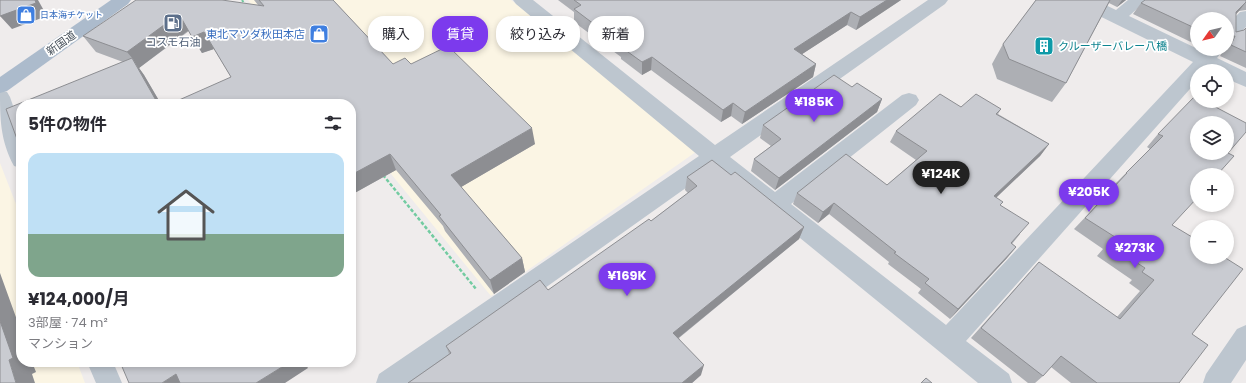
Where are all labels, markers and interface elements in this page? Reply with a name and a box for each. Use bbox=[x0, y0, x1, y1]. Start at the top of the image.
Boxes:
shop icon: 日本海チケット bbox=[15, 4, 37, 26]
place label: 日本海チケット bbox=[40, 9, 103, 21]
fuel station icon: コスモ石油 bbox=[162, 12, 184, 34]
north arrow bbox=[1190, 12, 1234, 56]
map controls bbox=[1190, 12, 1234, 264]
chip: 購入 bbox=[368, 16, 424, 52]
chip: 賃貸 bbox=[432, 16, 488, 52]
chip: 絞り込み bbox=[496, 16, 580, 52]
chip: 新着 bbox=[588, 16, 644, 52]
shop icon: 東北マツダ秋田本店 bbox=[308, 23, 330, 45]
place label: 東北マツダ秋田本店 bbox=[206, 26, 305, 42]
street label: 新国道 bbox=[43, 27, 79, 59]
place label: コスモ石油 bbox=[146, 34, 201, 50]
building icon: クルーザーバレー八橋 bbox=[1033, 35, 1055, 57]
place label: クルーザーバレー八橋 bbox=[1058, 38, 1167, 54]
button: locate bbox=[1190, 64, 1234, 108]
pin: ¥185K bbox=[786, 89, 842, 123]
text: ¥185K bbox=[794, 92, 834, 111]
text: 5件の物件 bbox=[28, 112, 107, 136]
icon: filters bbox=[322, 112, 344, 134]
button: layers bbox=[1190, 116, 1234, 160]
pin: ¥124K bbox=[913, 161, 969, 195]
text: ¥124K bbox=[922, 164, 960, 183]
button: + bbox=[1190, 168, 1234, 212]
icon: home bbox=[150, 179, 222, 251]
pin: ¥205K bbox=[1061, 179, 1117, 213]
text: ¥205K bbox=[1068, 182, 1110, 201]
button: − bbox=[1190, 220, 1234, 264]
pin: ¥273K bbox=[1107, 235, 1163, 269]
text: ¥273K bbox=[1115, 238, 1155, 257]
pin: ¥169K bbox=[599, 263, 655, 297]
text: ¥169K bbox=[608, 266, 646, 285]
text: ¥124,000/月 bbox=[28, 287, 130, 311]
text: 3部屋 · 74 m² bbox=[28, 313, 108, 332]
text: マンション bbox=[28, 334, 93, 353]

